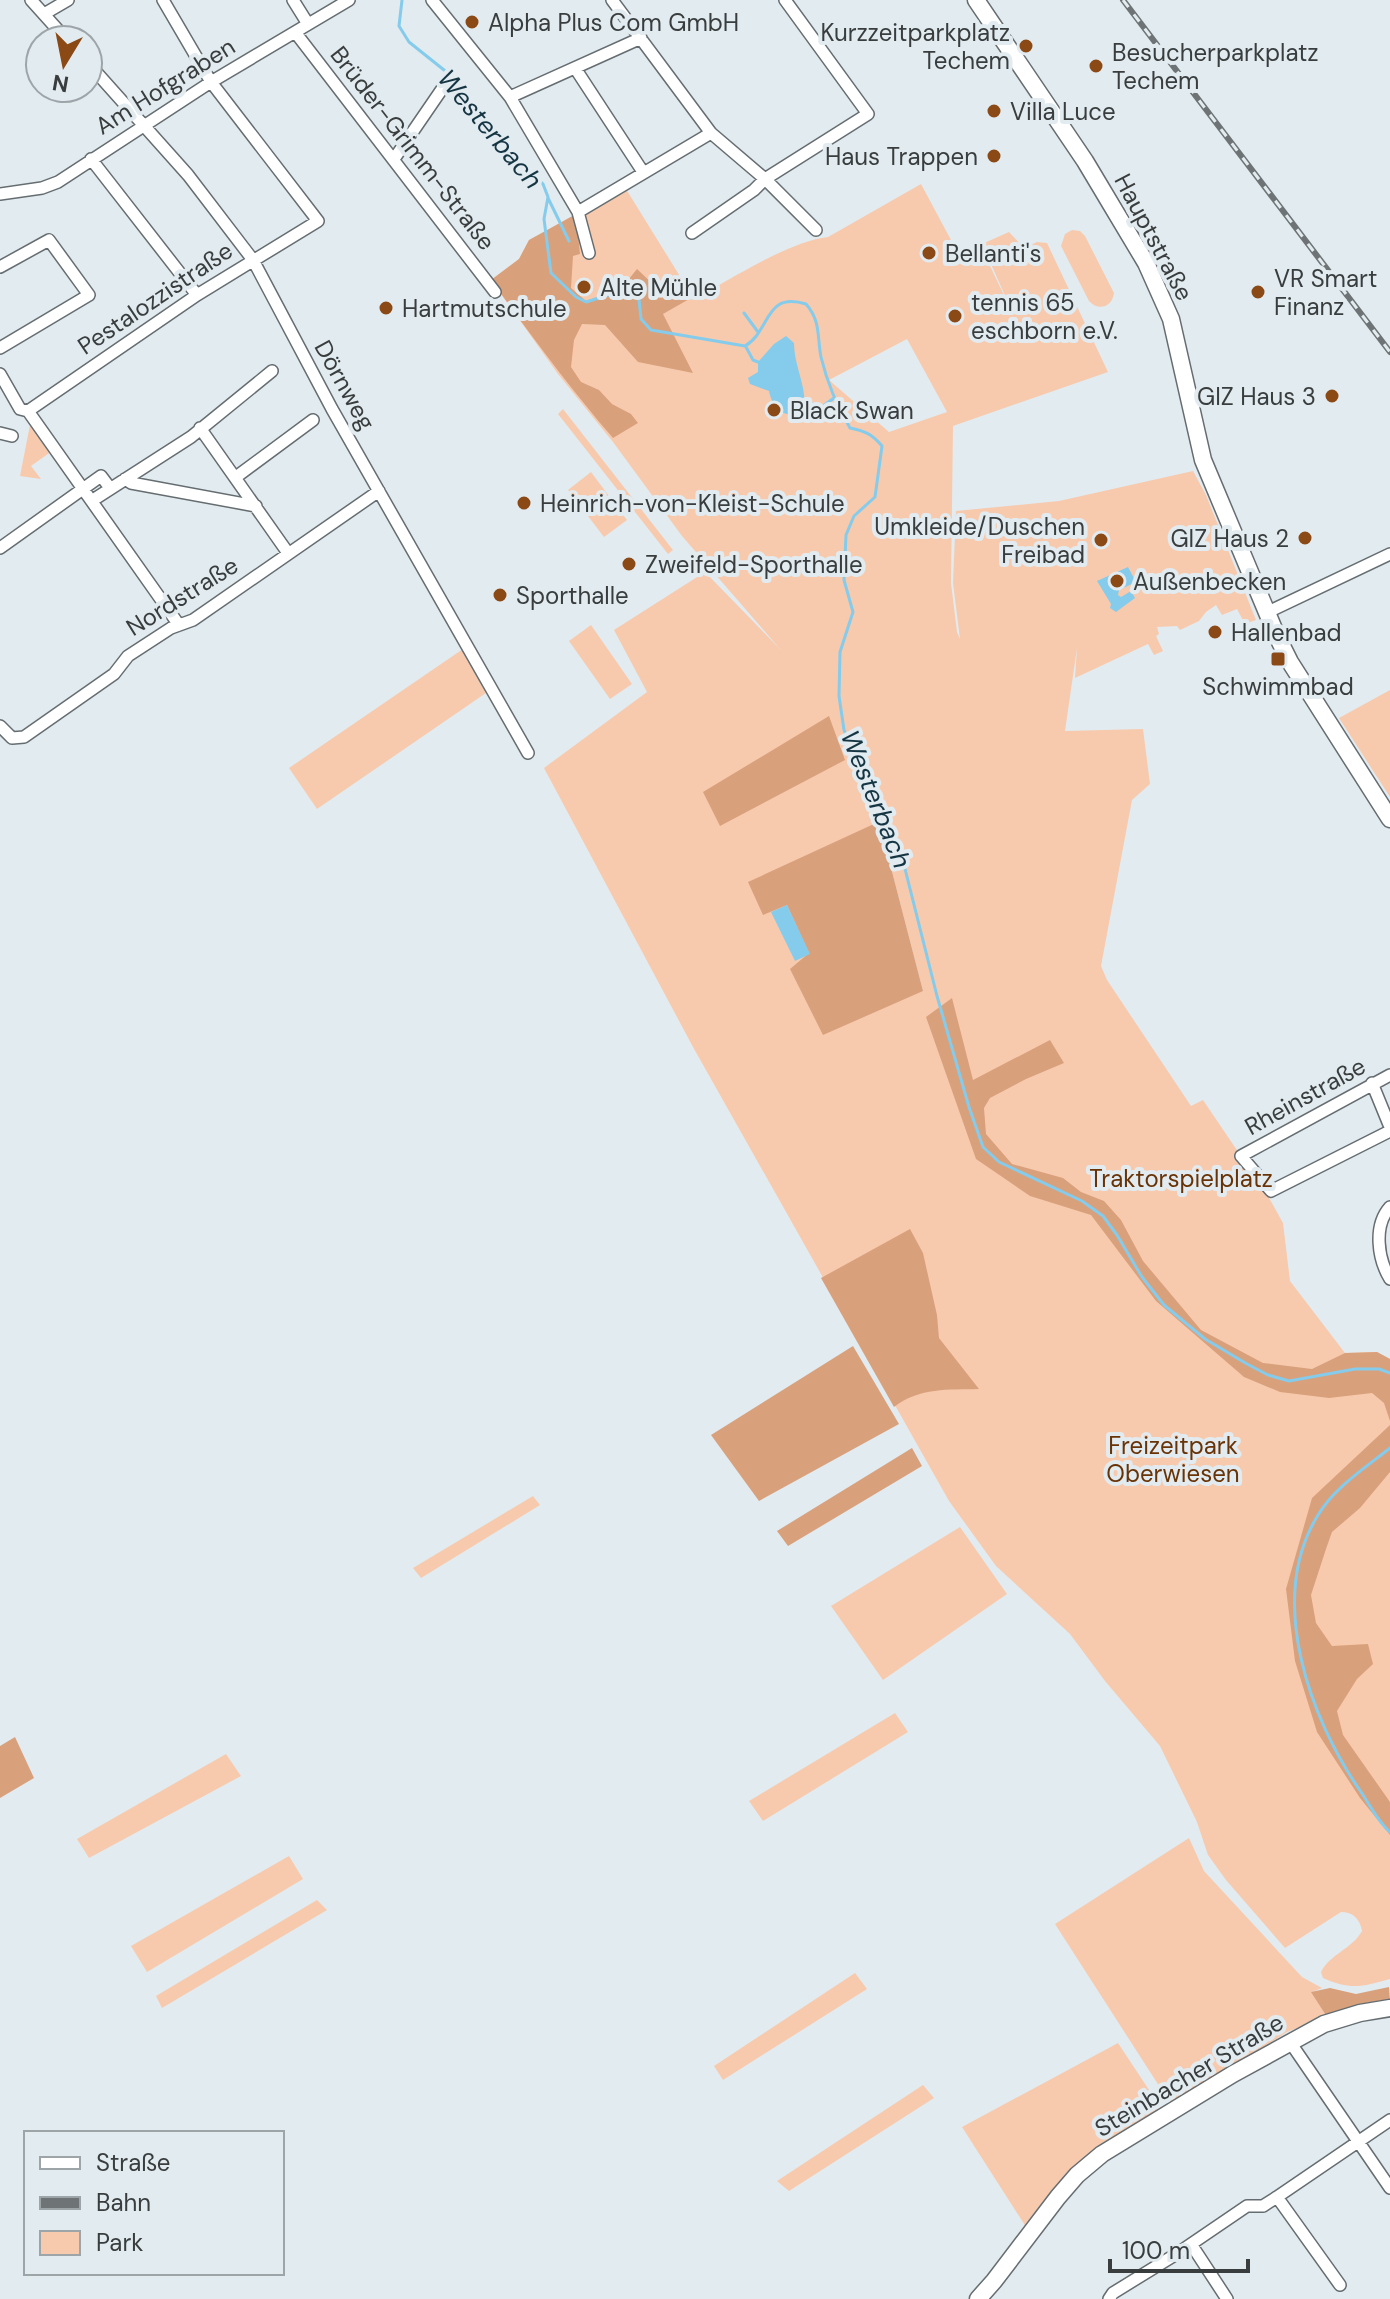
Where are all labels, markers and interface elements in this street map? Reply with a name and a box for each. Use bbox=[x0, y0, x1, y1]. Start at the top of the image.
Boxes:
place label: Alpha Plus Com GmbH bbox=[488, 7, 739, 38]
marker: Alpha Plus Com GmbH bbox=[463, 13, 481, 31]
place label: Kurzzeitparkplatz Techem bbox=[820, 17, 1010, 76]
north arrow bbox=[24, 24, 104, 104]
street label: Am Hofgraben bbox=[89, 31, 241, 141]
marker: Kurzzeitparkplatz Techem bbox=[1017, 37, 1035, 55]
place label: Besucherparkplatz Techem bbox=[1112, 37, 1319, 96]
street label: Brüder-Grimm-Straße bbox=[324, 40, 502, 256]
marker: Besucherparkplatz Techem bbox=[1087, 57, 1105, 75]
water label: Westerbach bbox=[430, 62, 550, 196]
text: N bbox=[50, 68, 71, 99]
place label: Villa Luce bbox=[1010, 96, 1116, 127]
marker: Villa Luce bbox=[985, 102, 1003, 120]
place label: Haus Trappen bbox=[825, 141, 978, 172]
marker: Haus Trappen bbox=[985, 147, 1003, 165]
street label: Hauptstraße bbox=[1108, 168, 1200, 306]
street label: Pestalozzistraße bbox=[72, 235, 238, 361]
place label: Bellanti's bbox=[945, 238, 1042, 269]
marker: Bellanti's bbox=[920, 244, 938, 262]
place label: VR Smart Finanz bbox=[1274, 263, 1377, 322]
place label: Alte Mühle bbox=[600, 272, 717, 303]
marker: Alte Mühle bbox=[575, 278, 593, 296]
marker: VR Smart Finanz bbox=[1249, 283, 1267, 301]
place label: tennis 65 eschborn e.V. bbox=[971, 287, 1118, 346]
place label: Hartmutschule bbox=[402, 293, 567, 324]
marker: Hartmutschule bbox=[377, 299, 395, 317]
marker: tennis 65 eschborn e.V. bbox=[946, 307, 964, 325]
street label: Dörnweg bbox=[308, 335, 382, 435]
place label: GIZ Haus 3 bbox=[1197, 381, 1316, 412]
marker: GIZ Haus 3 bbox=[1323, 387, 1341, 405]
place label: Black Swan bbox=[790, 395, 914, 426]
marker: Black Swan bbox=[765, 401, 783, 419]
place label: Heinrich-von-Kleist-Schule bbox=[540, 488, 845, 519]
marker: Heinrich-von-Kleist-Schule bbox=[515, 494, 533, 512]
place label: Umkleide/Duschen Freibad bbox=[874, 511, 1085, 570]
place label: GIZ Haus 2 bbox=[1170, 523, 1289, 554]
marker: GIZ Haus 2 bbox=[1296, 529, 1314, 547]
marker: Umkleide/Duschen Freibad bbox=[1092, 531, 1110, 549]
street label: Nordstraße bbox=[120, 549, 244, 643]
place label: Zweifeld-Sporthalle bbox=[645, 549, 863, 580]
marker: Zweifeld-Sporthalle bbox=[620, 555, 638, 573]
place label: Außenbecken bbox=[1133, 566, 1286, 597]
marker: Außenbecken bbox=[1108, 572, 1126, 590]
place label: Sporthalle bbox=[516, 580, 629, 611]
marker: Sporthalle bbox=[491, 586, 509, 604]
place label: Hallenbad bbox=[1231, 617, 1342, 648]
marker: Hallenbad bbox=[1206, 623, 1224, 641]
marker: Schwimmbad bbox=[1269, 650, 1287, 668]
place label: Schwimmbad bbox=[1202, 671, 1354, 702]
water label: Westerbach bbox=[833, 725, 919, 873]
street label: Rheinstraße bbox=[1239, 1050, 1371, 1142]
park label: Traktorspielplatz bbox=[1089, 1163, 1273, 1194]
park label: Freizeitpark Oberwiesen bbox=[1106, 1430, 1240, 1489]
street label: Steinbacher Straße bbox=[1089, 2006, 1289, 2144]
legend bbox=[24, 2131, 284, 2275]
text: Straße bbox=[96, 2147, 170, 2178]
text: Bahn bbox=[96, 2187, 151, 2218]
scale bar bbox=[1110, 2223, 1248, 2273]
text: Park bbox=[96, 2227, 143, 2258]
text: 100 m bbox=[1122, 2235, 1190, 2266]

